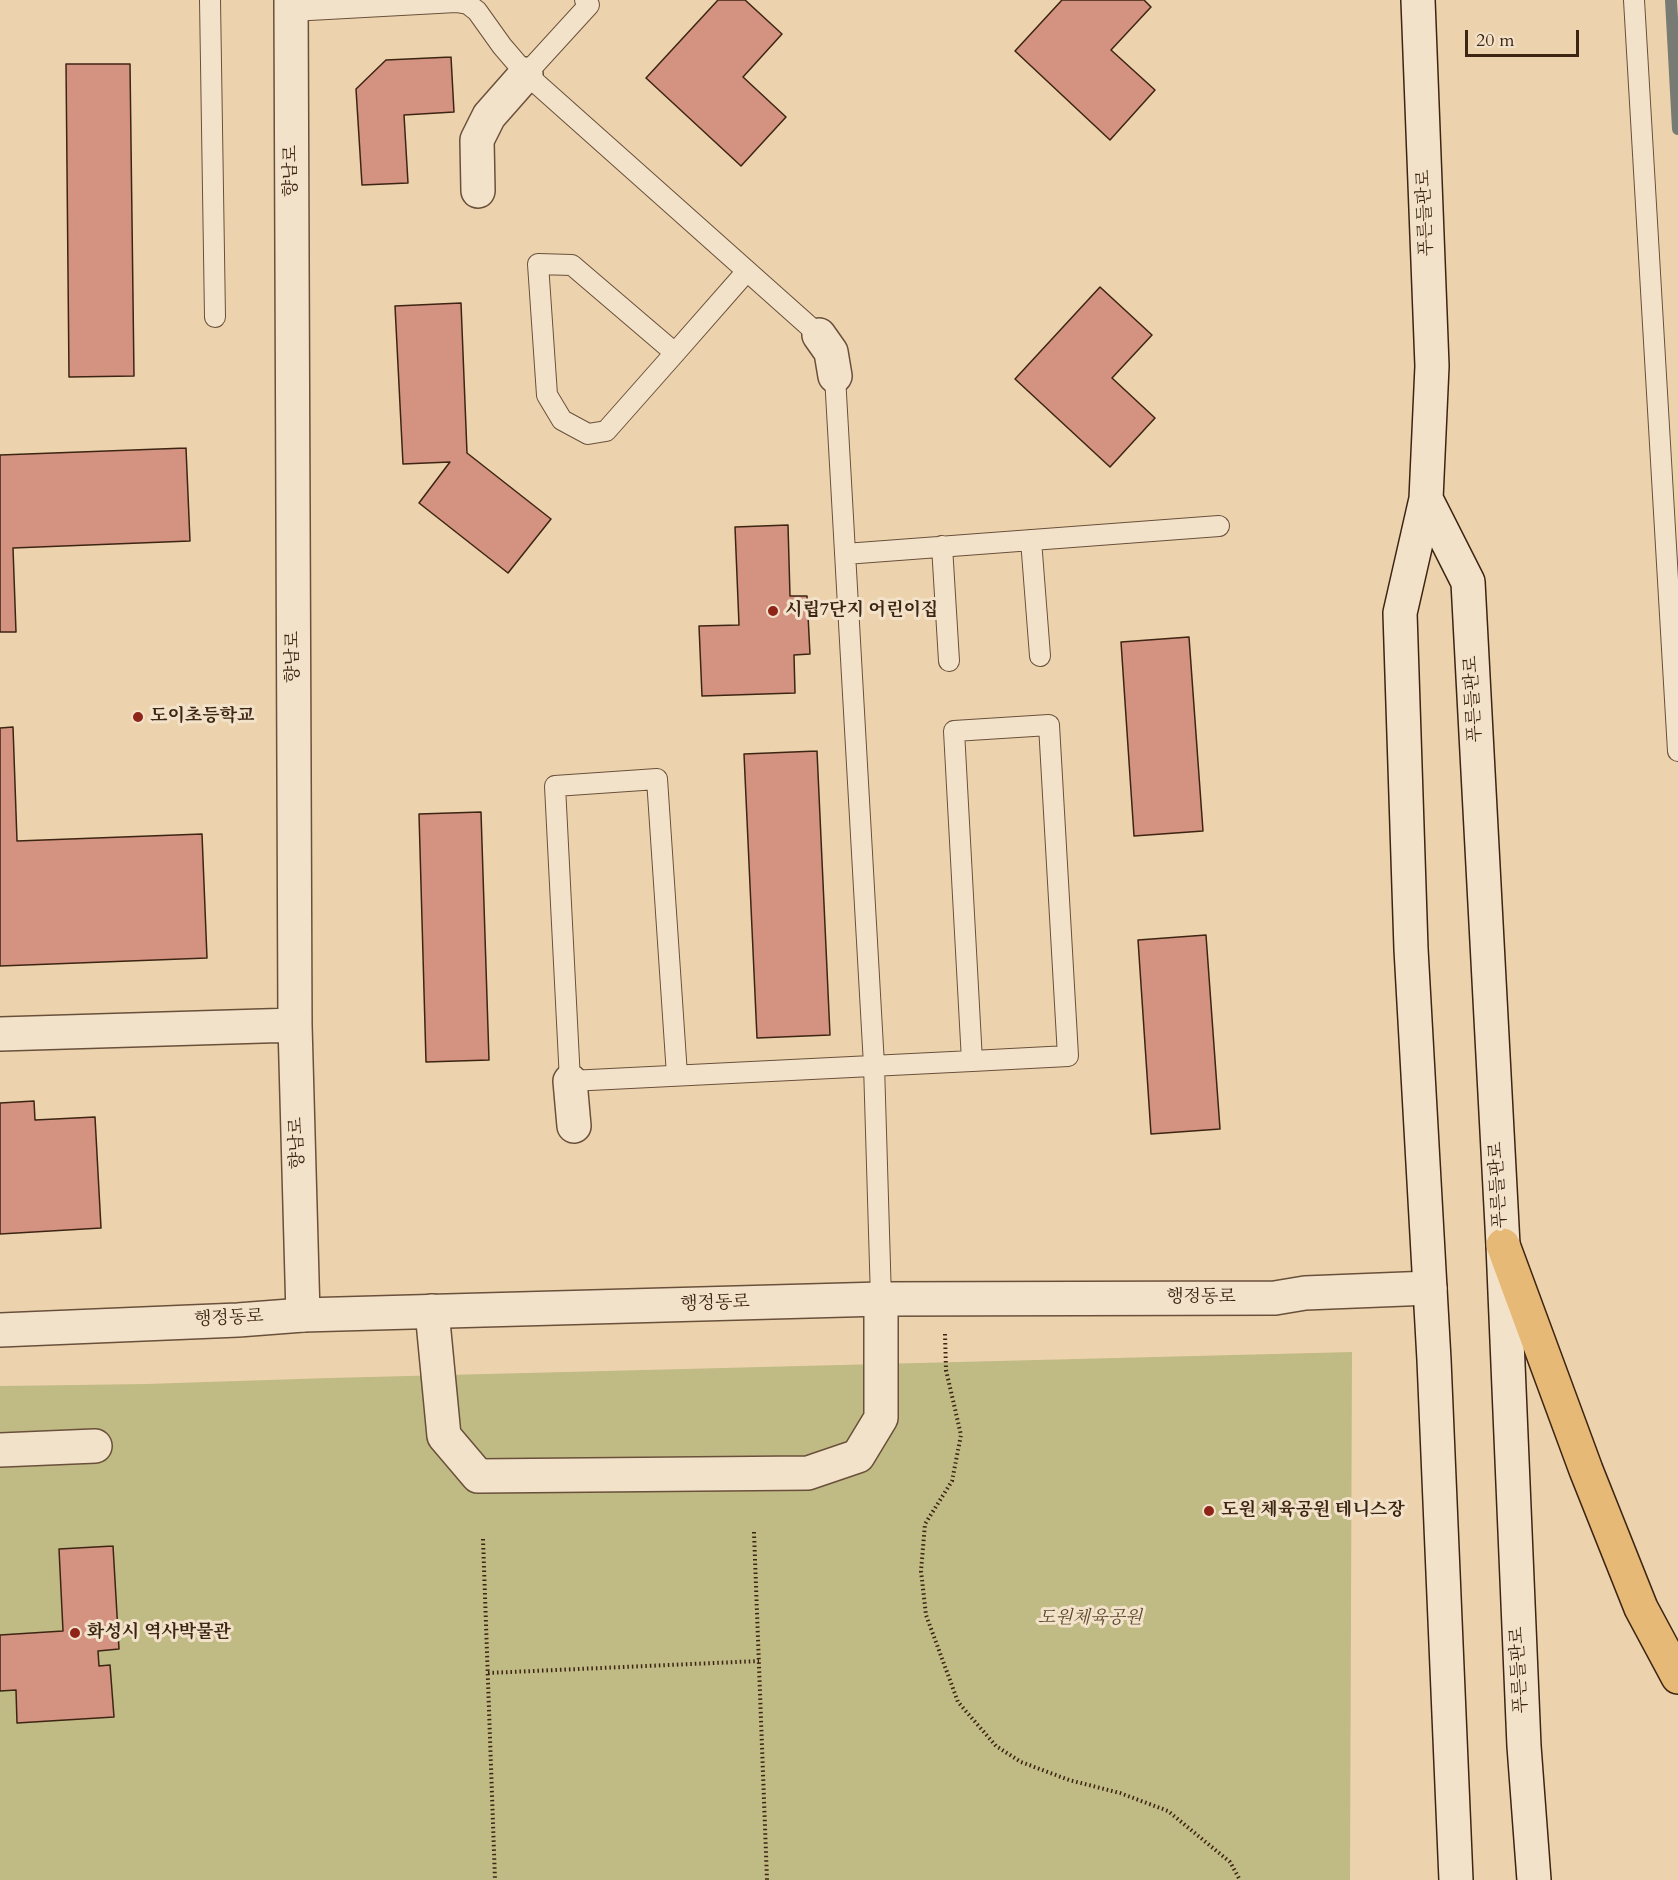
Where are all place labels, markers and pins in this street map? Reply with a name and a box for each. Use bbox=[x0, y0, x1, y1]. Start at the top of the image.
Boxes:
place label: 시립7단지 어린이집 bbox=[785, 600, 938, 622]
marker: 시립7단지 어린이집 bbox=[766, 604, 780, 618]
place label: 도이초등학교 bbox=[150, 706, 254, 728]
marker: 도이초등학교 bbox=[131, 710, 145, 724]
place label: 도원 체육공원 테니스장 bbox=[1221, 1500, 1405, 1522]
marker: 도원 체육공원 테니스장 bbox=[1202, 1504, 1216, 1518]
place label: 화성시 역사박물관 bbox=[87, 1622, 231, 1644]
marker: 화성시 역사박물관 bbox=[68, 1626, 82, 1640]

